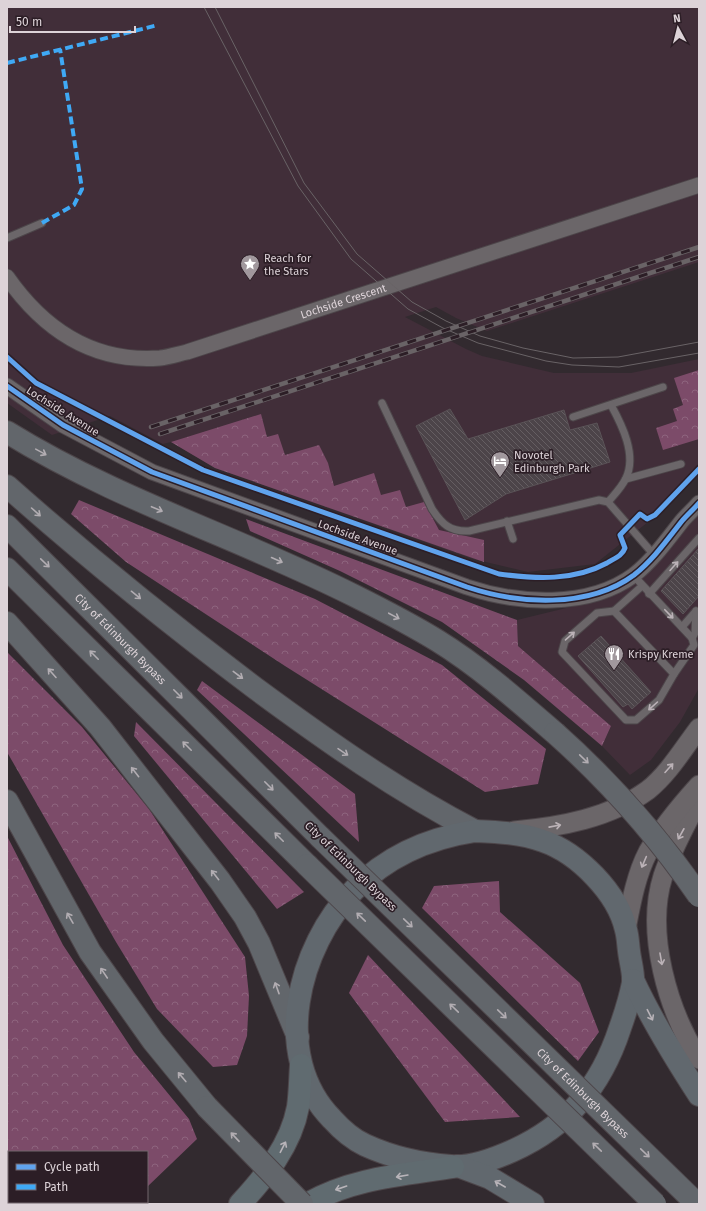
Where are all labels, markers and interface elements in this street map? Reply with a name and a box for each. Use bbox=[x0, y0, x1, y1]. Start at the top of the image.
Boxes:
scale bar bbox=[10, 8, 135, 34]
north arrow bbox=[658, 8, 698, 48]
text: N bbox=[672, 12, 681, 25]
text: 50 m bbox=[16, 15, 42, 29]
place label: Reach for the Stars bbox=[264, 252, 312, 278]
place icon: Reach for the Stars bbox=[239, 253, 261, 281]
street label: Lochside Crescent bbox=[299, 281, 388, 322]
street label: Lochside Avenue bbox=[24, 384, 102, 439]
one-way arrow bbox=[35, 448, 47, 456]
place label: Novotel Edinburgh Park bbox=[514, 449, 590, 475]
hotel icon: Novotel Edinburgh Park bbox=[489, 450, 511, 478]
one-way arrow bbox=[151, 505, 163, 513]
one-way arrow bbox=[31, 507, 41, 516]
street label: Lochside Avenue bbox=[316, 517, 399, 558]
one-way arrow bbox=[270, 557, 282, 564]
one-way arrow bbox=[40, 558, 50, 568]
one-way arrow bbox=[669, 561, 679, 571]
street label: City of Edinburgh Bypass bbox=[72, 591, 168, 687]
one-way arrow bbox=[130, 591, 141, 600]
one-way arrow bbox=[664, 609, 674, 619]
one-way arrow bbox=[388, 613, 400, 621]
one-way arrow bbox=[565, 632, 576, 641]
restaurant icon: Krispy Kreme bbox=[603, 643, 625, 671]
place label: Krispy Kreme bbox=[628, 648, 694, 661]
one-way arrow bbox=[89, 650, 99, 659]
one-way arrow bbox=[47, 668, 56, 678]
one-way arrow bbox=[233, 671, 244, 679]
one-way arrow bbox=[173, 689, 183, 699]
one-way arrow bbox=[647, 701, 658, 710]
one-way arrow bbox=[182, 741, 192, 751]
one-way arrow bbox=[337, 748, 348, 756]
one-way arrow bbox=[579, 754, 589, 764]
one-way arrow bbox=[664, 764, 673, 774]
one-way arrow bbox=[131, 767, 140, 778]
one-way arrow bbox=[264, 781, 274, 791]
street label: City of Edinburgh Bypass bbox=[302, 819, 399, 914]
one-way arrow bbox=[548, 821, 561, 829]
one-way arrow bbox=[676, 828, 684, 840]
one-way arrow bbox=[274, 832, 284, 842]
one-way arrow bbox=[640, 856, 647, 868]
one-way arrow bbox=[211, 869, 220, 880]
one-way arrow bbox=[66, 912, 74, 924]
one-way arrow bbox=[356, 912, 366, 922]
one-way arrow bbox=[403, 918, 413, 928]
one-way arrow bbox=[658, 952, 666, 965]
one-way arrow bbox=[100, 968, 108, 979]
one-way arrow bbox=[273, 983, 281, 995]
one-way arrow bbox=[449, 1003, 459, 1013]
one-way arrow bbox=[497, 1009, 507, 1019]
one-way arrow bbox=[647, 1009, 654, 1021]
street label: City of Edinburgh Bypass bbox=[534, 1046, 631, 1141]
one-way arrow bbox=[177, 1072, 186, 1083]
one-way arrow bbox=[230, 1132, 239, 1142]
one-way arrow bbox=[280, 1141, 287, 1153]
one-way arrow bbox=[592, 1142, 602, 1152]
one-way arrow bbox=[640, 1148, 650, 1158]
legend bbox=[8, 1151, 148, 1203]
text: Cycle path bbox=[44, 1160, 100, 1174]
one-way arrow bbox=[395, 1172, 408, 1180]
one-way arrow bbox=[494, 1179, 506, 1187]
text: Path bbox=[44, 1180, 68, 1194]
one-way arrow bbox=[335, 1185, 348, 1192]

